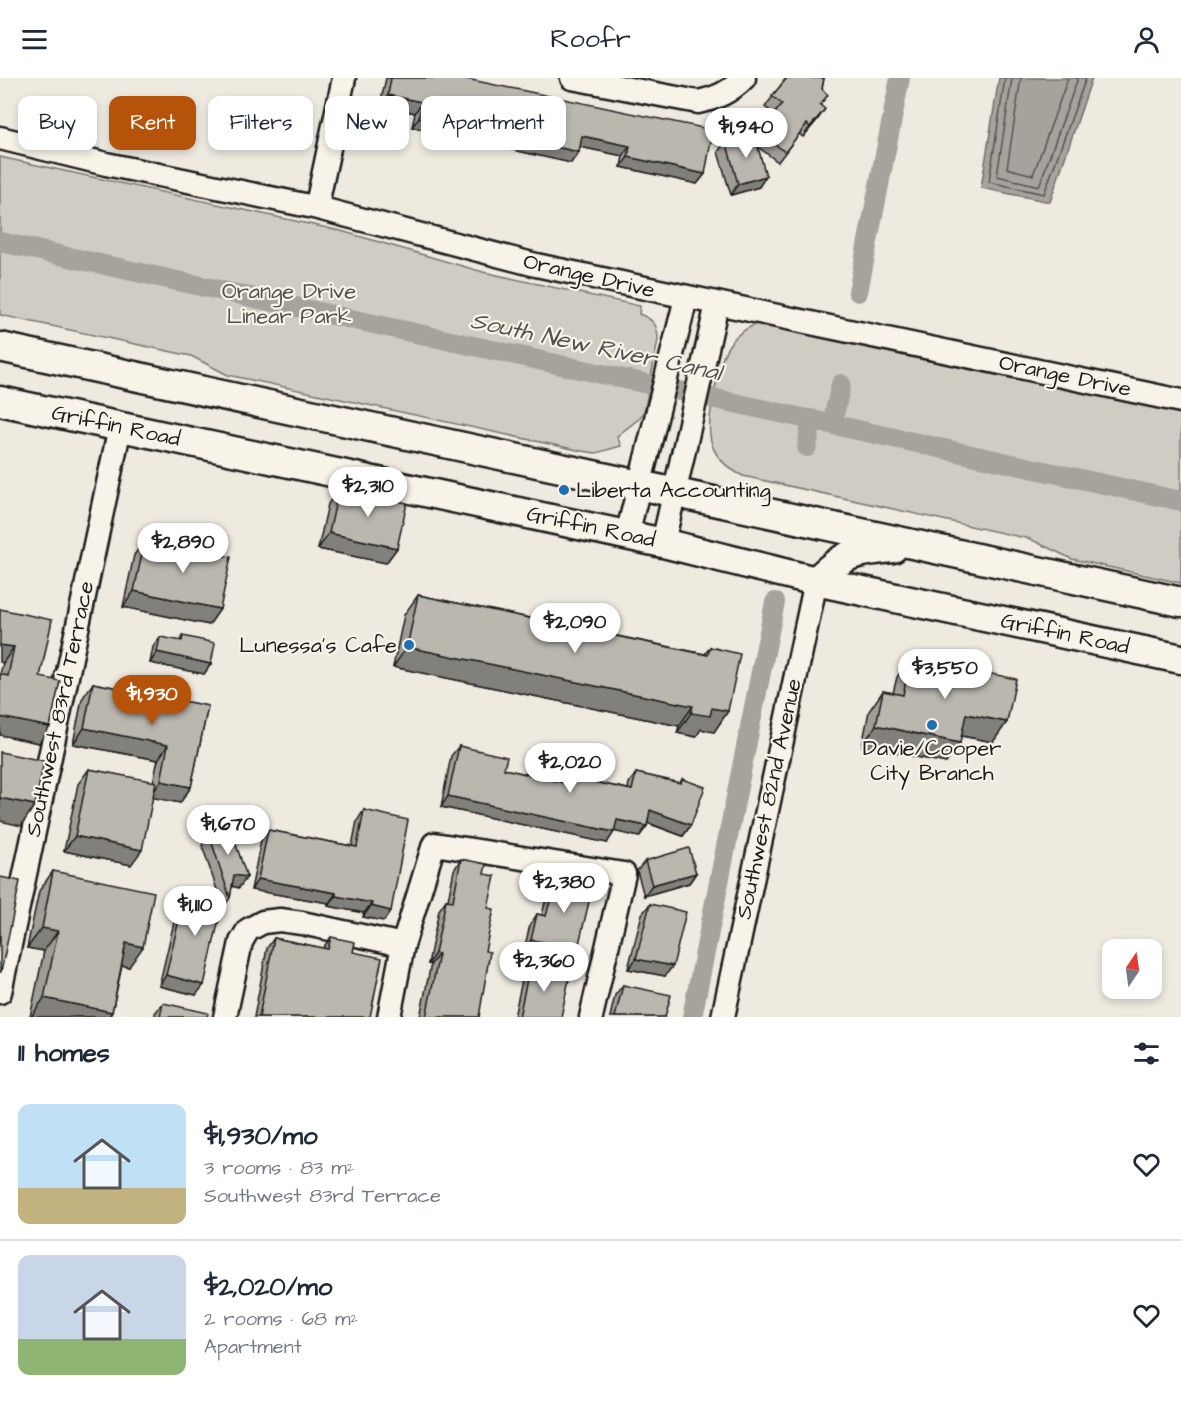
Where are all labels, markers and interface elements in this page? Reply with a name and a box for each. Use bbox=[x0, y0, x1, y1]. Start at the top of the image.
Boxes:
text: Roofr bbox=[550, 20, 631, 58]
icon: menu bbox=[18, 23, 51, 56]
icon: person bbox=[1130, 23, 1163, 56]
chip: Buy bbox=[18, 96, 97, 150]
chip: Rent bbox=[109, 96, 196, 150]
chip: Filters bbox=[208, 96, 313, 150]
chip: New bbox=[325, 96, 409, 150]
chip: Apartment bbox=[421, 96, 566, 150]
pin: $1,940 bbox=[697, 108, 795, 159]
text: $1,940 bbox=[719, 113, 773, 141]
street label: Orange Drive bbox=[520, 246, 658, 307]
park label: Orange Drive Linear Park bbox=[222, 276, 356, 332]
water label: South New River Canal bbox=[467, 304, 728, 391]
street label: Orange Drive bbox=[996, 347, 1134, 406]
street label: Griffin Road bbox=[49, 397, 183, 455]
pin: $2,310 bbox=[319, 467, 417, 518]
text: $2,310 bbox=[342, 472, 394, 500]
place label: Liberta Accounting bbox=[576, 475, 771, 507]
marker: Liberta Accounting bbox=[557, 483, 571, 497]
street label: Griffin Road bbox=[524, 498, 658, 556]
pin: $2,890 bbox=[134, 523, 232, 574]
text: $2,890 bbox=[151, 528, 215, 556]
street label: Southwest 83rd Terrace bbox=[18, 578, 102, 840]
pin: $2,090 bbox=[526, 603, 624, 654]
street label: Griffin Road bbox=[998, 605, 1132, 663]
text: $2,090 bbox=[544, 608, 606, 636]
place label: Lunessa’s Cafe bbox=[239, 630, 397, 661]
marker: Lunessa’s Cafe bbox=[402, 638, 416, 652]
pin: $3,550 bbox=[896, 649, 994, 700]
text: $3,550 bbox=[912, 654, 978, 682]
pin: $1,930 bbox=[103, 675, 201, 726]
street label: Southwest 82nd Avenue bbox=[728, 676, 810, 922]
text: $1,930 bbox=[126, 680, 178, 708]
marker: Davie/Cooper City Branch bbox=[925, 718, 939, 732]
place label: Davie/Cooper City Branch bbox=[863, 733, 1001, 790]
pin: $2,020 bbox=[521, 743, 619, 794]
text: $2,020 bbox=[539, 748, 601, 776]
pin: $1,670 bbox=[179, 805, 277, 856]
text: $1,670 bbox=[201, 810, 255, 838]
pin: $2,380 bbox=[515, 863, 613, 914]
text: $2,380 bbox=[533, 868, 595, 896]
pin: $1,110 bbox=[146, 886, 244, 937]
text: $1,110 bbox=[178, 891, 212, 919]
north arrow bbox=[1102, 939, 1162, 999]
map controls bbox=[1102, 939, 1162, 999]
pin: $2,360 bbox=[495, 942, 593, 993]
text: $2,360 bbox=[513, 947, 575, 975]
text: 11 homes bbox=[18, 1035, 110, 1071]
icon: filters bbox=[1130, 1037, 1163, 1070]
text: $1,930/mo bbox=[204, 1118, 318, 1154]
icon: home bbox=[66, 1128, 138, 1200]
icon: heart bbox=[1130, 1148, 1163, 1181]
text: 3 rooms · 83 m² bbox=[204, 1154, 354, 1182]
text: Southwest 83rd Terrace bbox=[204, 1182, 441, 1210]
text: $2,020/mo bbox=[204, 1269, 332, 1305]
icon: home bbox=[66, 1279, 138, 1351]
icon: heart bbox=[1130, 1299, 1163, 1332]
text: 2 rooms · 68 m² bbox=[204, 1305, 358, 1333]
text: Apartment bbox=[204, 1333, 302, 1361]

